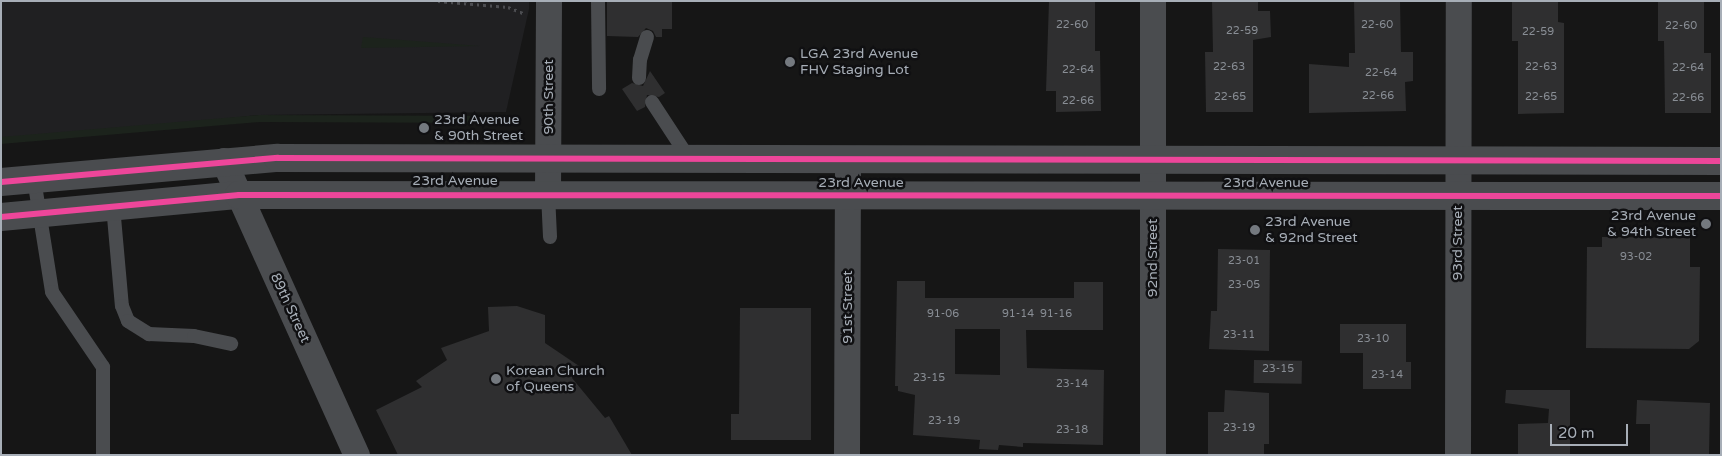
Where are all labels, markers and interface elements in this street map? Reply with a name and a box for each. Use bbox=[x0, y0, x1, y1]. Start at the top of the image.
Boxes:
house number: 22-60 bbox=[1056, 18, 1088, 32]
house number: 22-60 bbox=[1361, 18, 1393, 32]
house number: 22-60 bbox=[1665, 19, 1697, 33]
house number: 22-59 bbox=[1226, 24, 1258, 38]
house number: 22-59 bbox=[1522, 25, 1554, 39]
place label: LGA 23rd Avenue FHV Staging Lot bbox=[800, 46, 918, 78]
marker: LGA 23rd Avenue FHV Staging Lot bbox=[784, 56, 796, 68]
street label: 90th Street bbox=[541, 59, 557, 135]
house number: 22-63 bbox=[1213, 60, 1245, 74]
house number: 22-63 bbox=[1525, 60, 1557, 74]
house number: 22-64 bbox=[1672, 61, 1704, 75]
house number: 22-64 bbox=[1062, 63, 1094, 77]
house number: 22-64 bbox=[1365, 66, 1397, 80]
house number: 22-66 bbox=[1362, 89, 1394, 103]
house number: 22-65 bbox=[1214, 90, 1246, 104]
house number: 22-65 bbox=[1525, 90, 1557, 104]
house number: 22-66 bbox=[1672, 91, 1704, 105]
house number: 22-66 bbox=[1062, 94, 1094, 108]
place label: 23rd Avenue & 90th Street bbox=[434, 112, 523, 144]
marker: 23rd Avenue & 90th Street bbox=[418, 122, 430, 134]
street label: 23rd Avenue bbox=[412, 173, 498, 189]
street label: 23rd Avenue bbox=[818, 175, 904, 191]
street label: 23rd Avenue bbox=[1223, 175, 1309, 191]
street label: 93rd Street bbox=[1450, 205, 1466, 281]
place label: 23rd Avenue & 94th Street bbox=[1607, 208, 1696, 240]
place label: 23rd Avenue & 92nd Street bbox=[1265, 214, 1357, 246]
marker: 23rd Avenue & 94th Street bbox=[1700, 218, 1712, 230]
street label: 92nd Street bbox=[1145, 219, 1161, 297]
marker: 23rd Avenue & 92nd Street bbox=[1249, 224, 1261, 236]
house number: 93-02 bbox=[1620, 250, 1652, 264]
house number: 23-01 bbox=[1228, 254, 1260, 268]
street label: 89th Street bbox=[267, 270, 313, 346]
street label: 91st Street bbox=[840, 270, 856, 344]
house number: 23-05 bbox=[1228, 278, 1260, 292]
house number: 91-06 bbox=[927, 307, 959, 321]
house number: 91-14 bbox=[1002, 307, 1034, 321]
house number: 91-16 bbox=[1040, 307, 1072, 321]
house number: 23-11 bbox=[1223, 328, 1255, 342]
house number: 23-10 bbox=[1357, 332, 1389, 346]
house number: 23-15 bbox=[1262, 362, 1294, 376]
place label: Korean Church of Queens bbox=[506, 363, 605, 396]
house number: 23-14 bbox=[1371, 368, 1403, 382]
house number: 23-15 bbox=[913, 371, 945, 385]
marker: Korean Church of Queens bbox=[490, 373, 502, 385]
house number: 23-14 bbox=[1056, 377, 1088, 391]
house number: 23-19 bbox=[928, 414, 960, 428]
scale bar bbox=[1552, 414, 1630, 446]
house number: 23-19 bbox=[1223, 421, 1255, 435]
house number: 23-18 bbox=[1056, 423, 1088, 437]
text: 20 m bbox=[1558, 424, 1595, 442]

